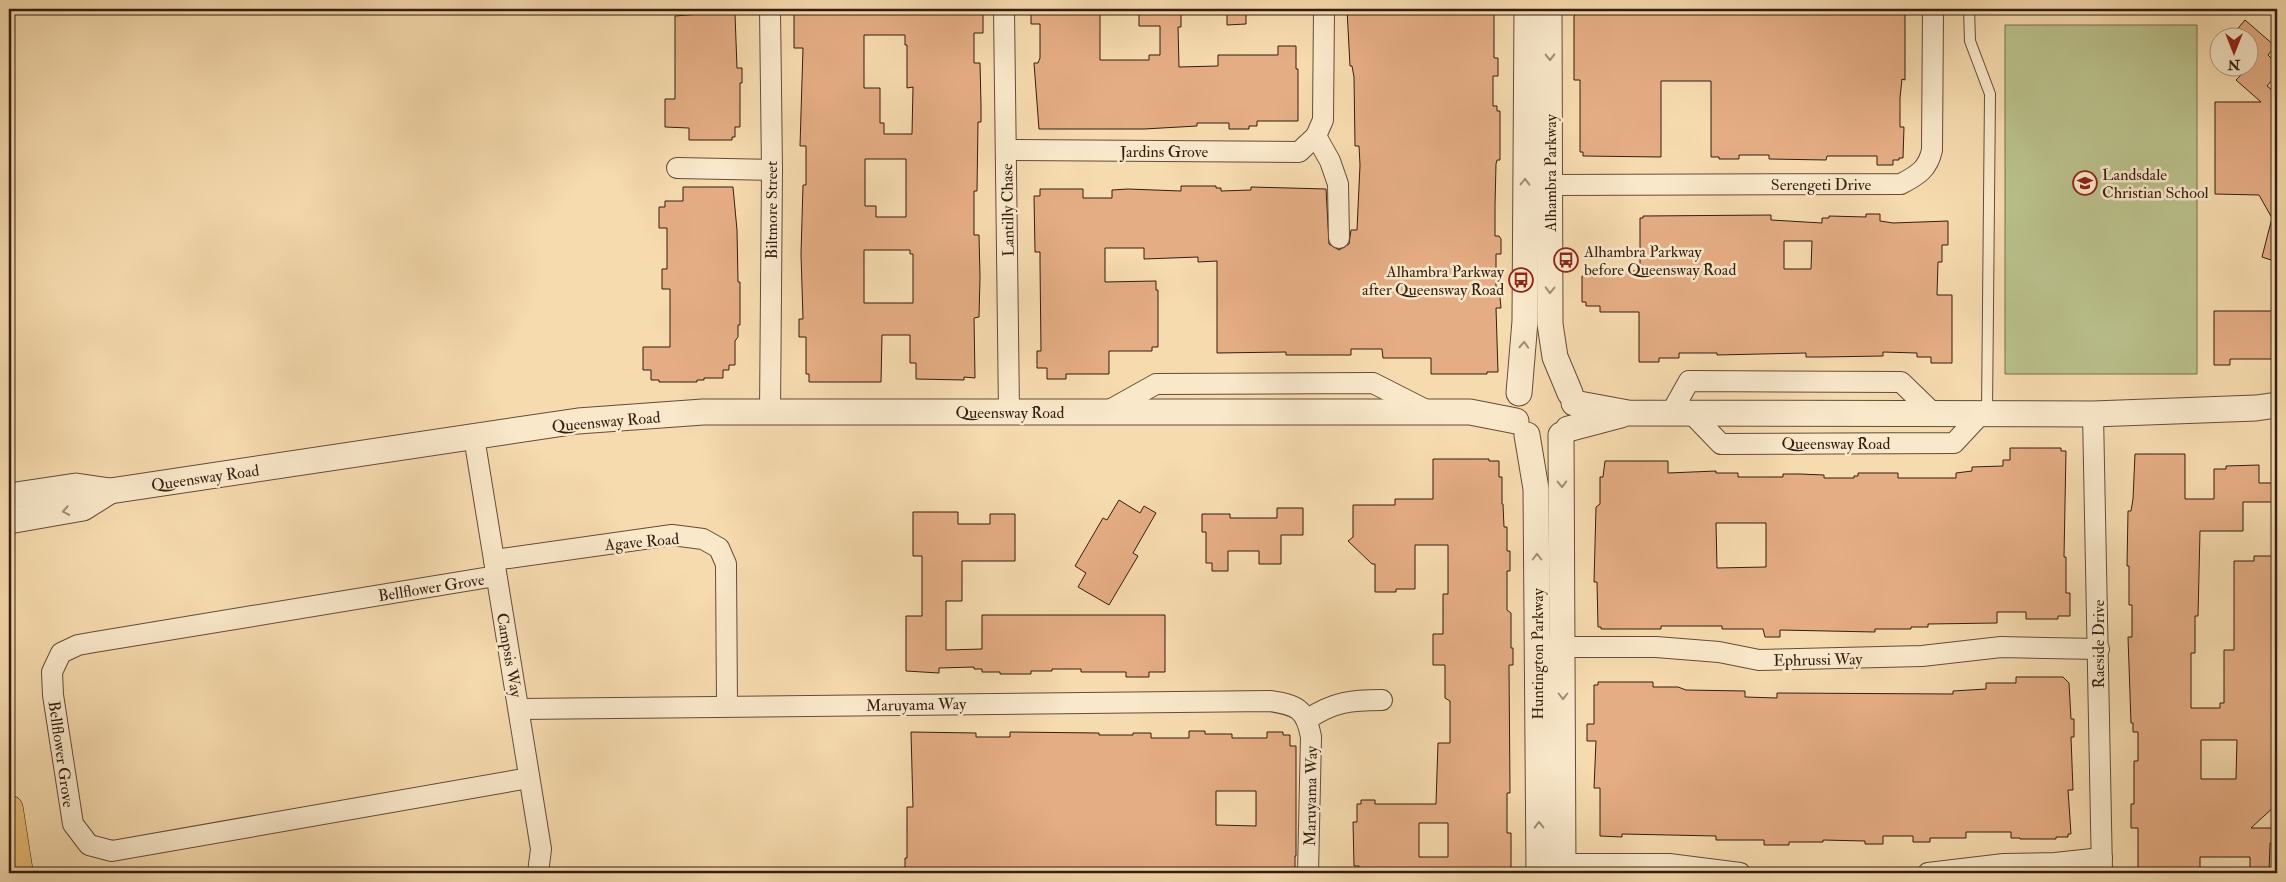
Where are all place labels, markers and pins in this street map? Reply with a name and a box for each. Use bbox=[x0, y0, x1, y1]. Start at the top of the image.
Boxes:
place label: Landsdale Christian School bbox=[2102, 165, 2209, 203]
school or university icon: Landsdale Christian School bbox=[2072, 170, 2098, 196]
place label: Alhambra Parkway before Queensway Road bbox=[1583, 242, 1736, 280]
bus stop icon: Alhambra Parkway before Queensway Road bbox=[1553, 247, 1579, 273]
place label: Alhambra Parkway after Queensway Road bbox=[1362, 262, 1505, 300]
bus stop icon: Alhambra Parkway after Queensway Road bbox=[1508, 267, 1534, 293]

